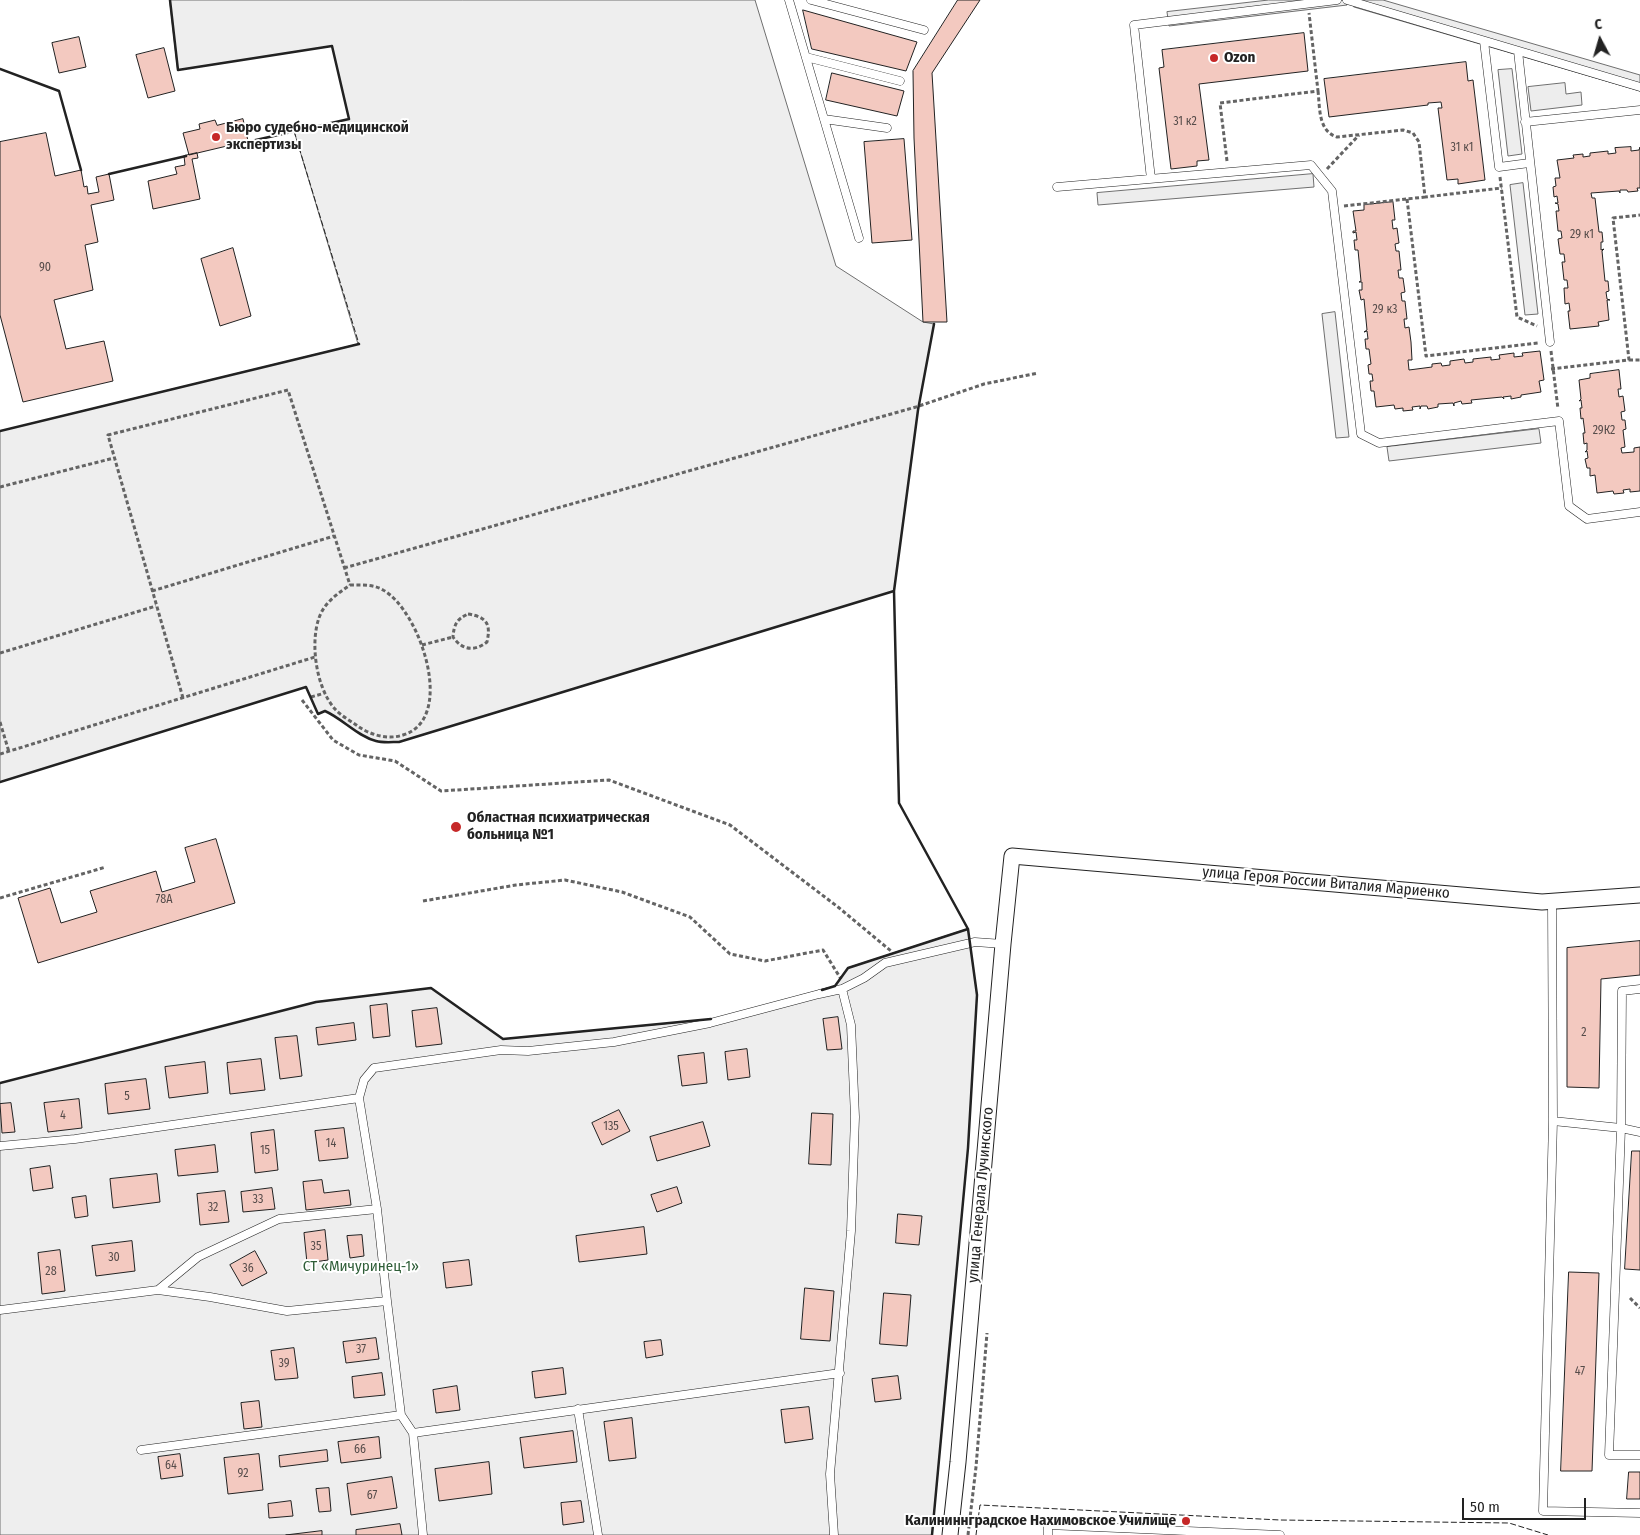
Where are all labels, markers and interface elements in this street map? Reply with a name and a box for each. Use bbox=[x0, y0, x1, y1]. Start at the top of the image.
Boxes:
north arrow bbox=[1575, 15, 1625, 65]
text: С bbox=[1594, 16, 1603, 33]
place label: Ozon bbox=[1224, 49, 1255, 67]
marker: Ozon bbox=[1208, 52, 1220, 64]
house number: 31 к2 bbox=[1173, 115, 1197, 129]
place label: Бюро судебно-медицинской экспертизы bbox=[226, 119, 409, 154]
marker: Бюро судебно-медицинской экспертизы bbox=[210, 131, 222, 143]
house number: 31 к1 bbox=[1451, 141, 1473, 155]
house number: 29 к1 bbox=[1570, 228, 1594, 242]
house number: 90 bbox=[39, 261, 51, 275]
house number: 29 к3 bbox=[1373, 303, 1397, 317]
house number: 29К2 bbox=[1593, 424, 1615, 438]
place label: Областная психиатрическая больница №1 bbox=[467, 809, 650, 844]
marker: Областная психиатрическая больница №1 bbox=[449, 820, 463, 834]
street label: улица Героя России Виталия Мариенко bbox=[1202, 863, 1450, 903]
house number: 78А bbox=[156, 893, 172, 907]
house number: 2 bbox=[1581, 1026, 1587, 1040]
house number: 5 bbox=[124, 1090, 130, 1104]
street label: улица Генерала Лучинского bbox=[964, 1106, 998, 1284]
house number: 4 bbox=[60, 1109, 66, 1123]
house number: 135 bbox=[603, 1120, 619, 1134]
house number: 14 bbox=[326, 1137, 336, 1151]
house number: 15 bbox=[260, 1144, 270, 1158]
house number: 33 bbox=[253, 1193, 263, 1207]
house number: 32 bbox=[208, 1201, 218, 1215]
house number: 35 bbox=[311, 1240, 321, 1254]
house number: 30 bbox=[108, 1251, 120, 1265]
park label: СТ «Мичуринец-1» bbox=[303, 1258, 419, 1276]
house number: 36 bbox=[242, 1262, 254, 1276]
house number: 28 bbox=[45, 1265, 57, 1279]
house number: 37 bbox=[356, 1343, 366, 1357]
house number: 39 bbox=[278, 1357, 290, 1371]
house number: 47 bbox=[1575, 1365, 1585, 1379]
house number: 66 bbox=[354, 1443, 366, 1457]
house number: 64 bbox=[165, 1459, 177, 1473]
house number: 92 bbox=[238, 1467, 248, 1481]
scale bar bbox=[1465, 1488, 1589, 1520]
house number: 67 bbox=[367, 1489, 377, 1503]
text: 50 m bbox=[1470, 1498, 1500, 1516]
place label: Калининнградское Нахимовское Училище bbox=[905, 1512, 1176, 1530]
marker: Калининнградское Нахимовское Училище bbox=[1180, 1515, 1192, 1527]

